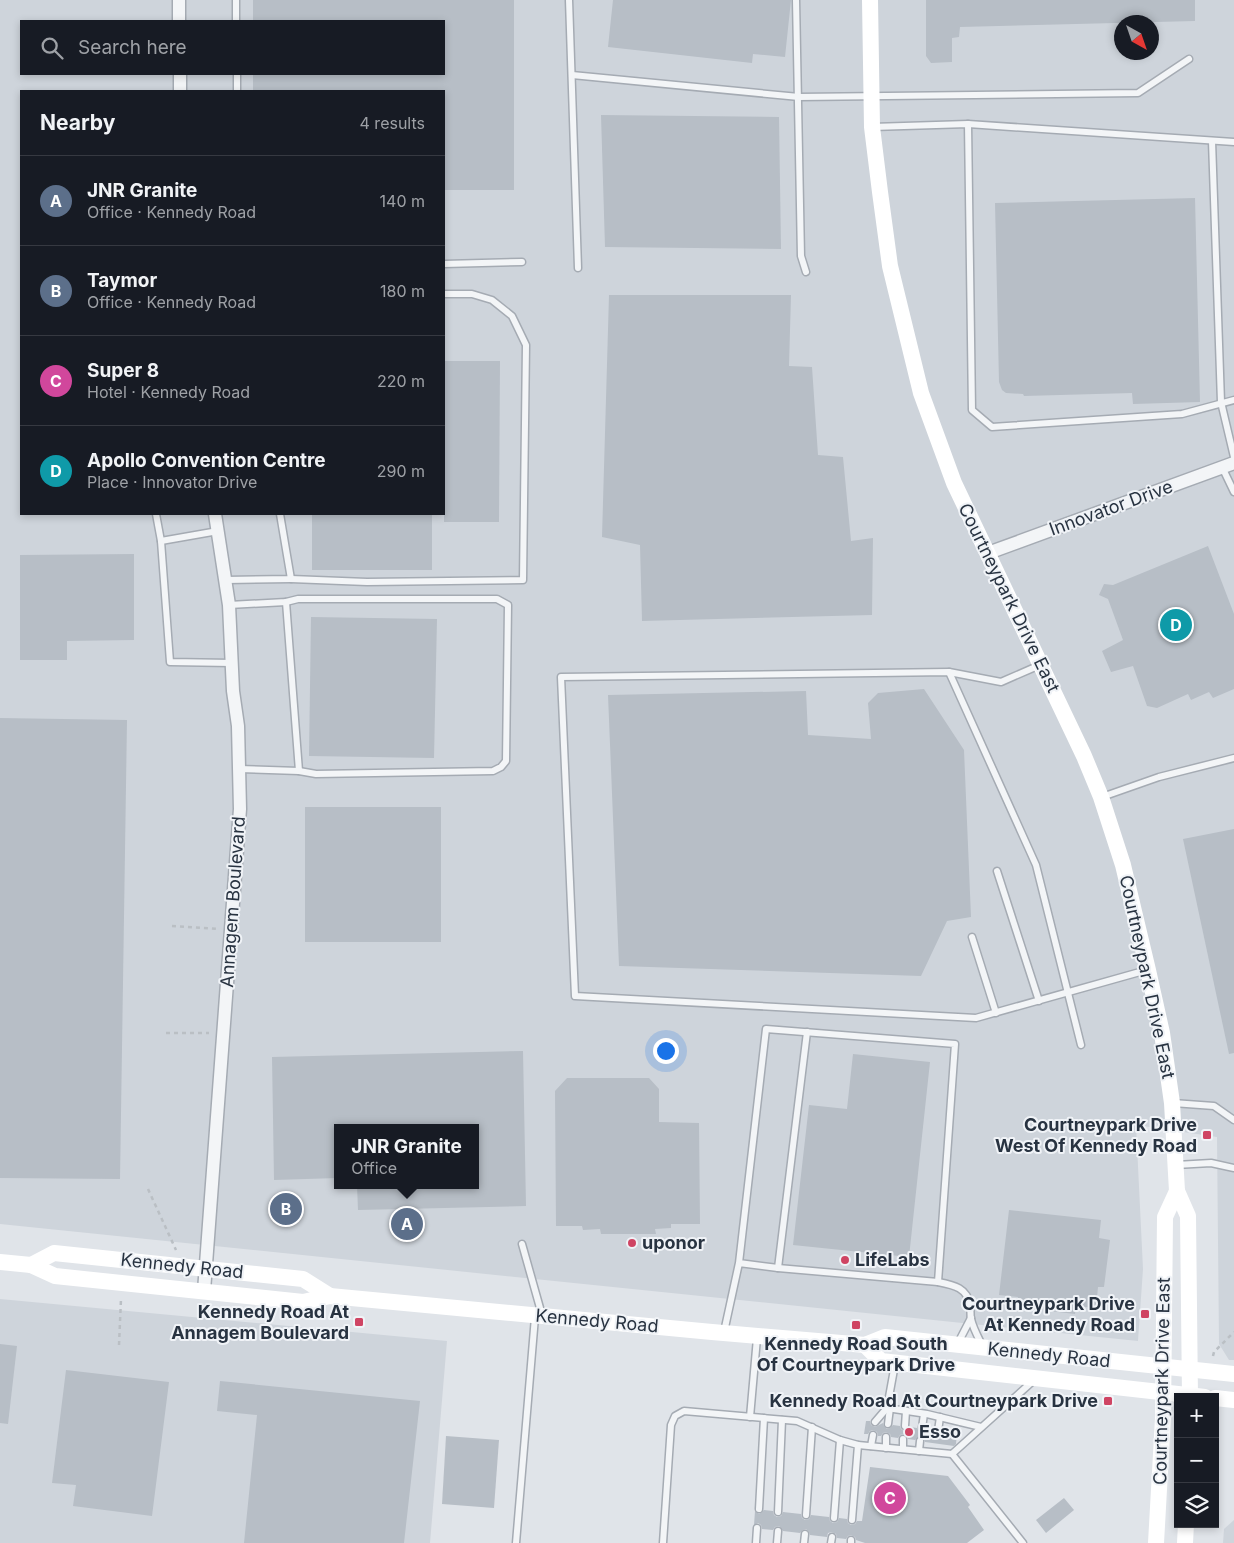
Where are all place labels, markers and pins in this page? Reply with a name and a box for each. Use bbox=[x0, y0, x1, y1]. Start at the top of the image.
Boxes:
pin: D bbox=[1160, 606, 1192, 644]
place label: Courtneypark Drive West Of Kennedy Road bbox=[995, 1114, 1197, 1156]
marker: Courtneypark Drive West Of Kennedy Road bbox=[1201, 1129, 1213, 1141]
pin: B bbox=[270, 1190, 302, 1228]
pin: A bbox=[391, 1205, 423, 1243]
place label: uponor bbox=[642, 1232, 705, 1253]
marker: uponor bbox=[626, 1237, 638, 1249]
place label: LifeLabs bbox=[855, 1249, 930, 1270]
marker: LifeLabs bbox=[839, 1254, 851, 1266]
place label: Courtneypark Drive At Kennedy Road bbox=[962, 1293, 1135, 1335]
place label: Kennedy Road At Annagem Boulevard bbox=[171, 1301, 349, 1343]
marker: Courtneypark Drive At Kennedy Road bbox=[1139, 1308, 1151, 1320]
marker: Kennedy Road At Annagem Boulevard bbox=[353, 1316, 365, 1328]
marker: Kennedy Road South Of Courtneypark Drive bbox=[850, 1319, 862, 1331]
place label: Kennedy Road South Of Courtneypark Drive bbox=[757, 1333, 955, 1375]
place label: Kennedy Road At Courtneypark Drive bbox=[770, 1390, 1098, 1411]
marker: Kennedy Road At Courtneypark Drive bbox=[1102, 1395, 1114, 1407]
place label: Esso bbox=[919, 1421, 961, 1442]
marker: Esso bbox=[903, 1426, 915, 1438]
pin: C bbox=[874, 1479, 906, 1517]

